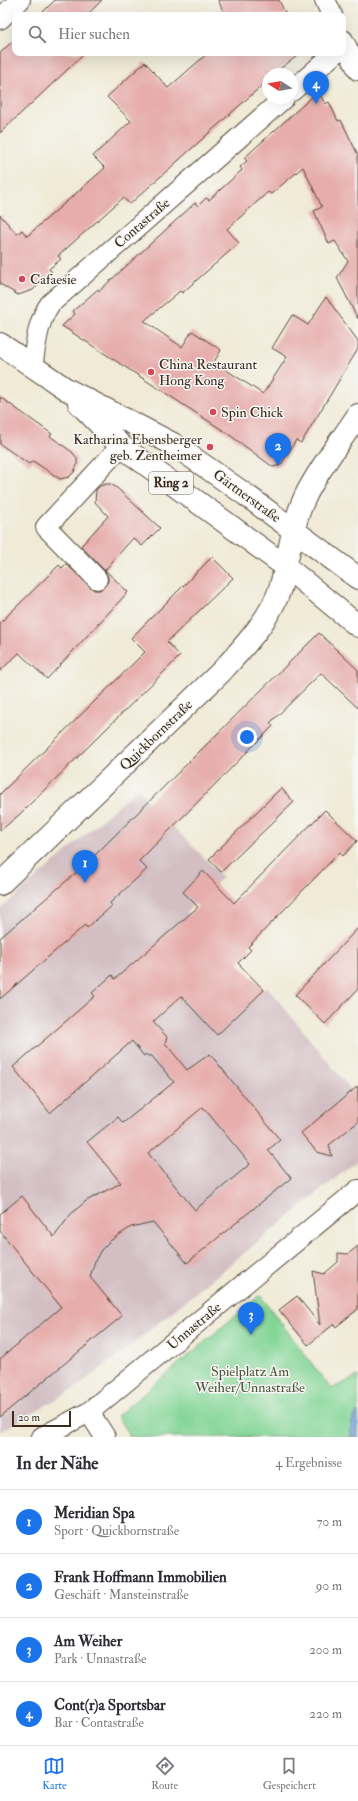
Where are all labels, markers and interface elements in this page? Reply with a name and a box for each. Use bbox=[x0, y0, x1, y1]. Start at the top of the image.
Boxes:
search box bbox=[12, 12, 346, 56]
icon: search bbox=[26, 23, 48, 45]
text: Hier suchen bbox=[58, 25, 130, 44]
north arrow bbox=[262, 68, 298, 104]
pin: 4 bbox=[303, 71, 329, 104]
street label: Contastraße bbox=[111, 194, 173, 252]
place label: Cafaesie bbox=[30, 271, 77, 288]
marker: Cafaesie bbox=[17, 274, 27, 284]
place label: China Restaurant Hong Kong bbox=[159, 356, 257, 389]
marker: China Restaurant Hong Kong bbox=[146, 367, 156, 377]
place label: Spin Chick bbox=[221, 404, 284, 422]
marker: Spin Chick bbox=[208, 407, 218, 417]
place label: Katharina Ebensberger geb. Zentheimer bbox=[73, 431, 203, 464]
pin: 2 bbox=[265, 433, 291, 466]
marker: Katharina Ebensberger geb. Zentheimer bbox=[205, 442, 215, 452]
street label: Gärtnerstraße bbox=[210, 466, 284, 526]
road number: Ring 2 bbox=[149, 472, 193, 494]
street label: Quickbornstraße bbox=[116, 696, 196, 774]
your location bbox=[237, 727, 257, 747]
pin: 1 bbox=[72, 850, 98, 883]
street label: Unnastraße bbox=[164, 1298, 225, 1354]
pin: 3 bbox=[238, 1302, 264, 1335]
park label: Spielplatz Am Weiher/Unnastraße bbox=[194, 1363, 305, 1396]
scale bar bbox=[12, 1409, 71, 1428]
text: 20 m bbox=[18, 1411, 40, 1424]
text: In der Nähe bbox=[16, 1453, 98, 1474]
text: 4 Ergebnisse bbox=[275, 1455, 342, 1471]
text: Meridian Spa bbox=[54, 1504, 135, 1523]
text: 1 bbox=[27, 1514, 31, 1530]
text: 70 m bbox=[317, 1514, 342, 1530]
text: Sport · Quickbornstraße bbox=[54, 1523, 179, 1539]
text: Frank Hoffmann Immobilien bbox=[54, 1568, 227, 1587]
text: 2 bbox=[26, 1578, 32, 1594]
text: 90 m bbox=[316, 1578, 342, 1594]
text: Geschäft · Mansteinstraße bbox=[54, 1587, 189, 1603]
text: Am Weiher bbox=[54, 1632, 122, 1651]
text: 3 bbox=[27, 1642, 32, 1658]
text: 200 m bbox=[309, 1642, 342, 1658]
text: Park · Unnastraße bbox=[54, 1651, 146, 1667]
text: Cont(r)a Sportsbar bbox=[54, 1696, 166, 1715]
text: 4 bbox=[25, 1706, 33, 1722]
text: 220 m bbox=[309, 1706, 342, 1722]
text: Bar · Contastraße bbox=[54, 1715, 144, 1731]
tab: Karte bbox=[42, 1755, 67, 1792]
tab: Route bbox=[151, 1755, 178, 1792]
tab: Gespeichert bbox=[263, 1755, 316, 1792]

